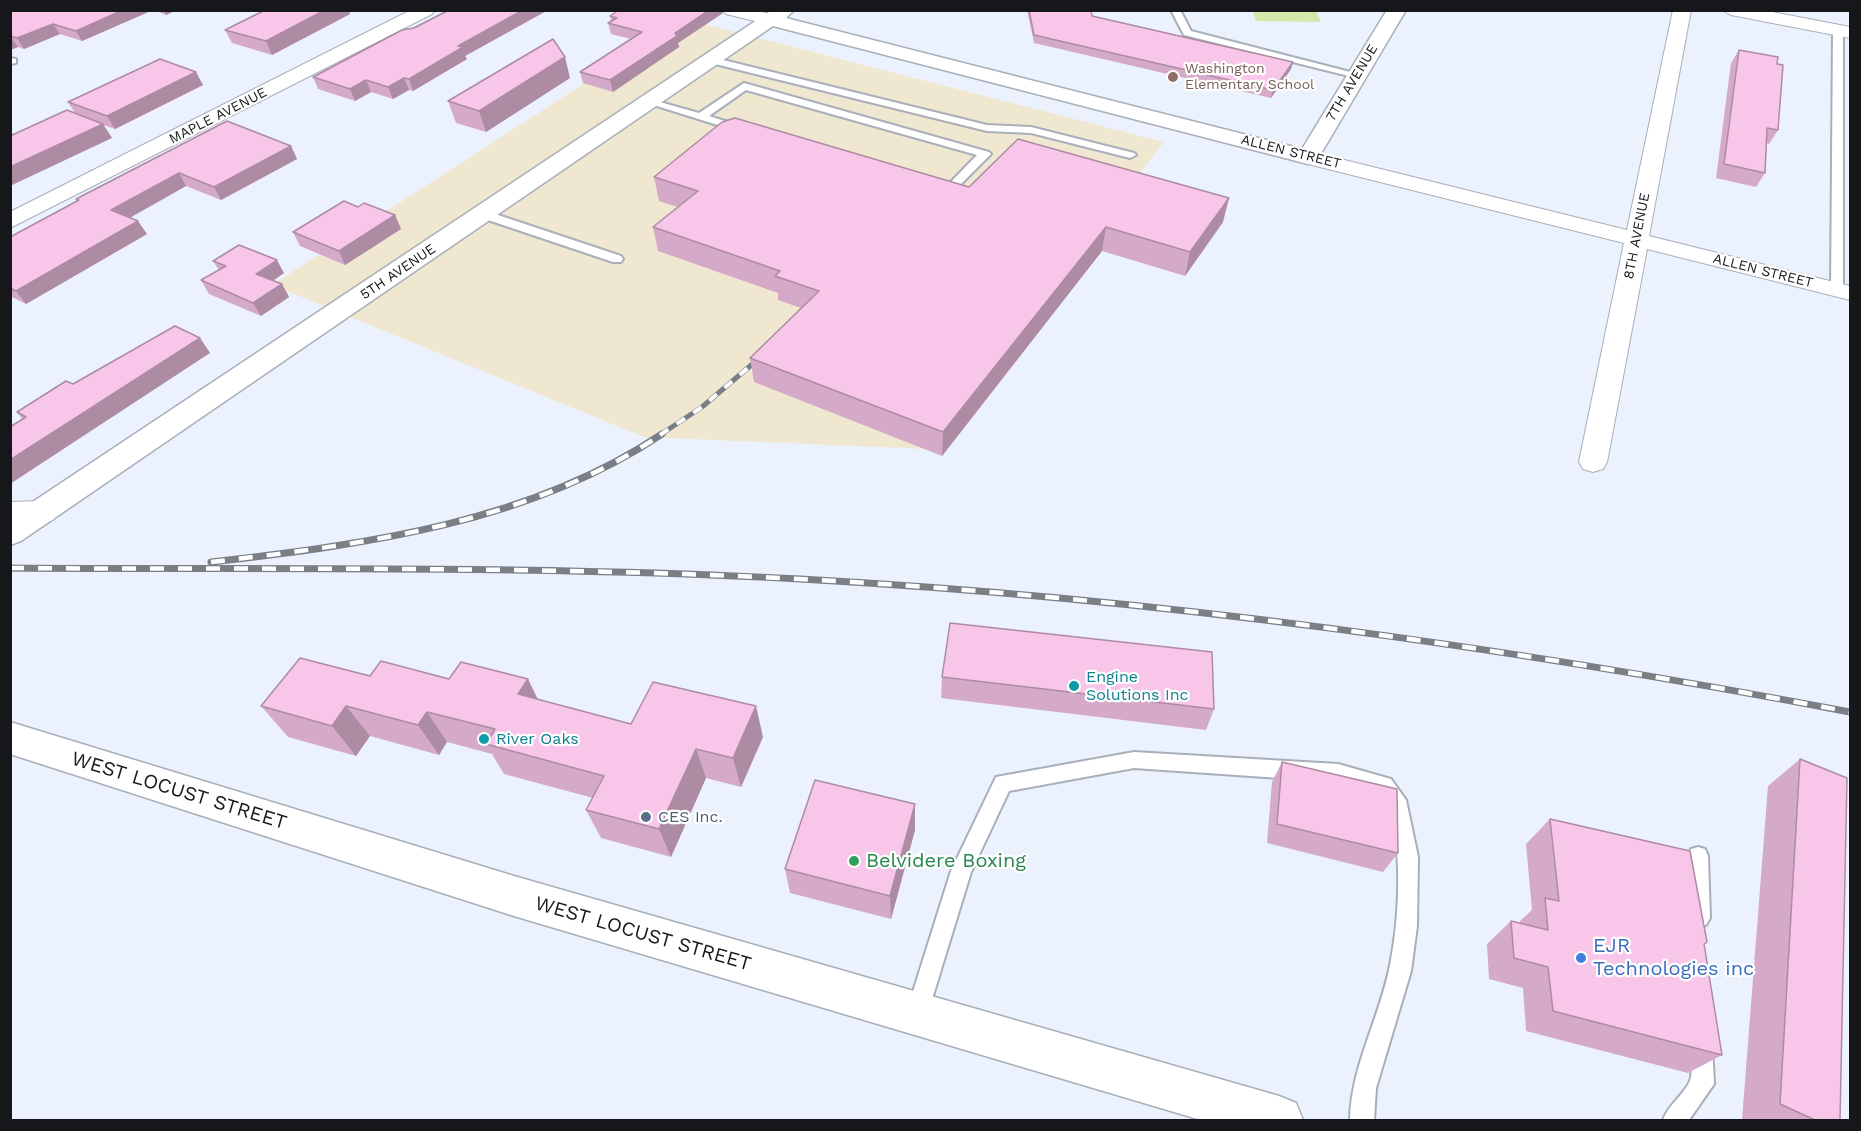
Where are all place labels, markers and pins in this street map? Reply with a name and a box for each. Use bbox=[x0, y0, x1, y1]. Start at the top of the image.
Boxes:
place label: Washington Elementary School bbox=[1185, 61, 1314, 94]
marker: Washington Elementary School bbox=[1166, 70, 1180, 84]
place label: Engine Solutions Inc bbox=[1086, 667, 1188, 705]
marker: Engine Solutions Inc bbox=[1067, 679, 1081, 693]
place label: River Oaks bbox=[496, 729, 579, 749]
marker: River Oaks bbox=[477, 732, 491, 746]
place label: CES Inc. bbox=[658, 807, 723, 827]
marker: CES Inc. bbox=[639, 810, 653, 824]
place label: Belvidere Boxing bbox=[866, 849, 1026, 873]
marker: Belvidere Boxing bbox=[847, 854, 861, 868]
place label: EJR Technologies inc bbox=[1593, 934, 1754, 981]
marker: EJR Technologies inc bbox=[1574, 951, 1588, 965]

